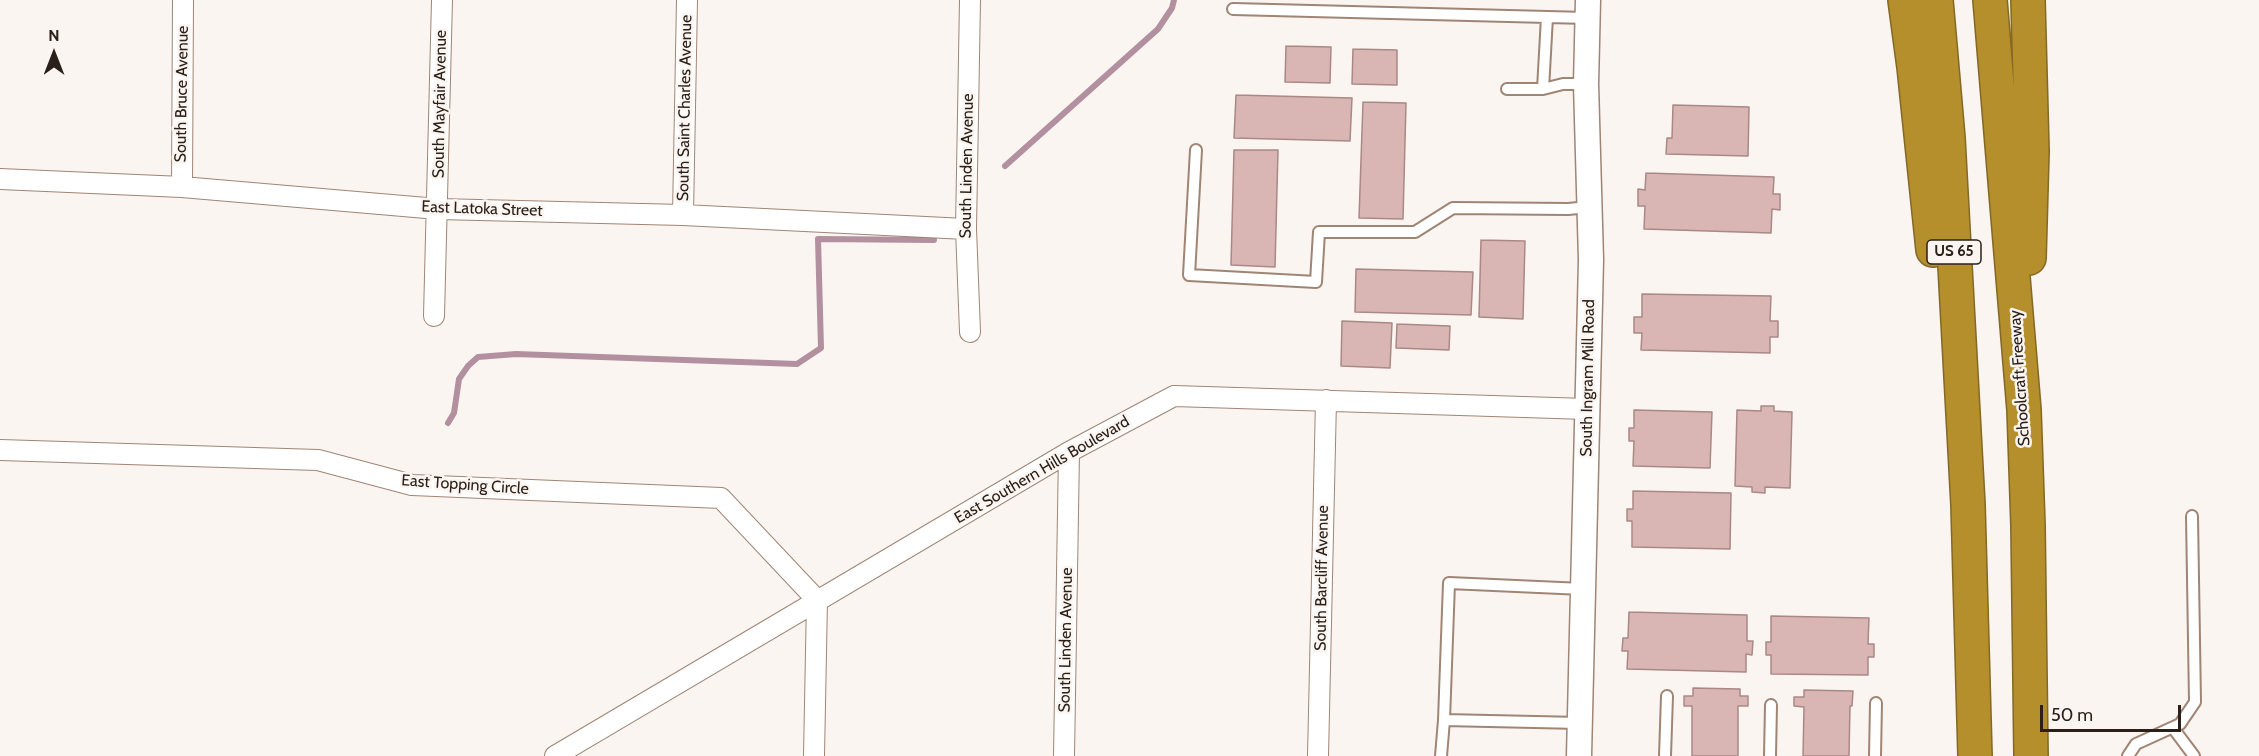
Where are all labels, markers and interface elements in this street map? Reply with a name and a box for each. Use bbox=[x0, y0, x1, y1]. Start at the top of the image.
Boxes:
street label: South Saint Charles Avenue bbox=[674, 15, 696, 201]
north arrow bbox=[24, 24, 84, 84]
street label: South Bruce Avenue bbox=[171, 25, 193, 163]
text: N bbox=[48, 26, 60, 45]
street label: South Mayfair Avenue bbox=[429, 30, 451, 178]
street label: South Linden Avenue bbox=[956, 93, 978, 239]
street label: East Latoka Street bbox=[421, 197, 543, 221]
road number: US 65 bbox=[1927, 240, 1981, 264]
street label: South Ingram Mill Road bbox=[1577, 299, 1599, 457]
street label: Schoolcraft Freeway bbox=[2006, 309, 2034, 447]
street label: East Southern Hills Boulevard bbox=[951, 412, 1133, 528]
street label: East Topping Circle bbox=[401, 471, 529, 499]
street label: South Barcliff Avenue bbox=[1311, 505, 1333, 651]
street label: South Linden Avenue bbox=[1055, 567, 1077, 713]
scale bar bbox=[2043, 693, 2184, 731]
text: 50 m bbox=[2051, 704, 2093, 726]

